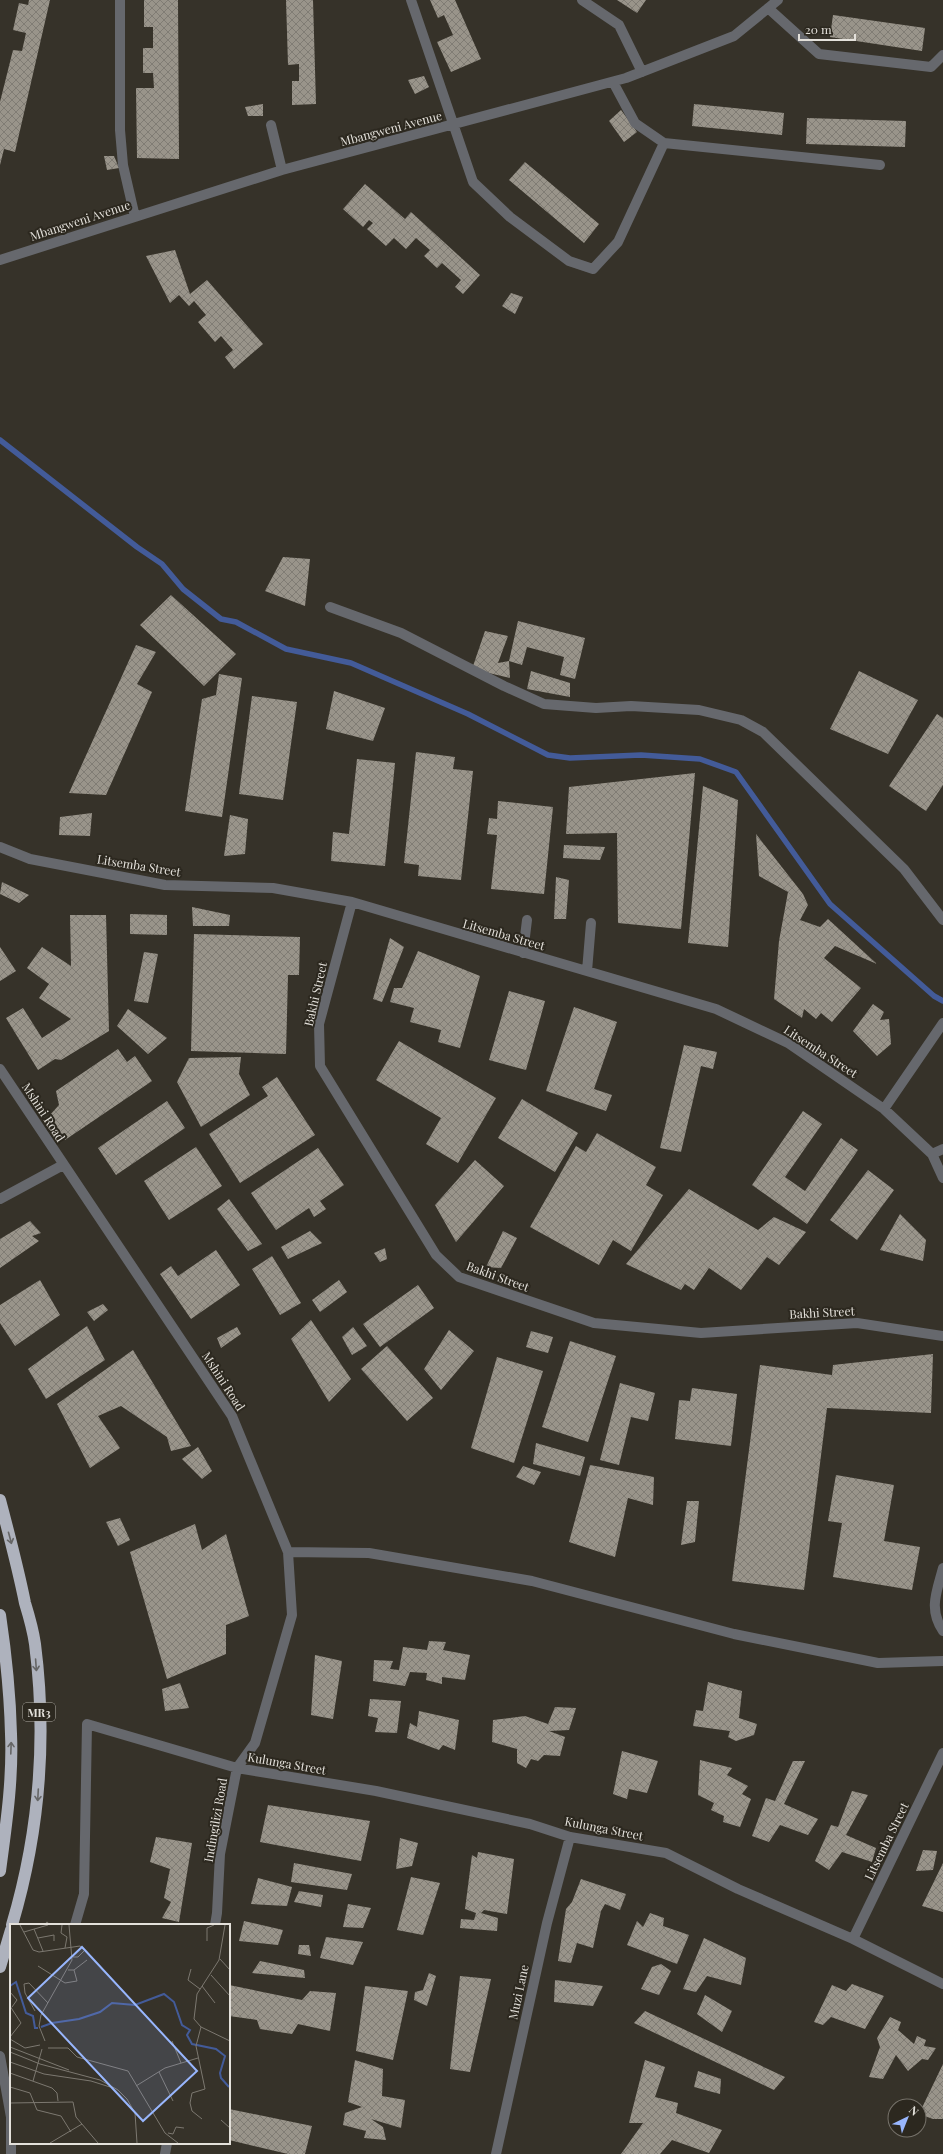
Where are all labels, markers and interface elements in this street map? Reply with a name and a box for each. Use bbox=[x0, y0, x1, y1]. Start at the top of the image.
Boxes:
scale bar bbox=[799, 16, 855, 42]
text: 20 m bbox=[805, 21, 832, 37]
street label: Mbangweni Avenue bbox=[338, 107, 444, 149]
street label: Mbangweni Avenue bbox=[28, 196, 132, 244]
street label: Litsemba Street bbox=[96, 850, 183, 880]
street label: Litsemba Street bbox=[461, 915, 548, 954]
street label: Bakhi Street bbox=[300, 960, 330, 1028]
street label: Litsemba Street bbox=[781, 1021, 862, 1081]
street label: Mshini Road bbox=[19, 1079, 69, 1145]
street label: Bakhi Street bbox=[464, 1257, 532, 1295]
street label: Bakhi Street bbox=[789, 1302, 856, 1322]
street label: Mshini Road bbox=[199, 1348, 249, 1414]
one-way arrow bbox=[7, 1531, 14, 1544]
one-way arrow bbox=[33, 1658, 40, 1671]
road number: MR3 bbox=[23, 1703, 55, 1721]
one-way arrow bbox=[7, 1742, 14, 1755]
street label: Kulunga Street bbox=[246, 1748, 328, 1778]
street label: Indingilizi Road bbox=[200, 1777, 230, 1863]
one-way arrow bbox=[34, 1788, 42, 1801]
street label: Litsemba Street bbox=[860, 1799, 912, 1883]
street label: Kulunga Street bbox=[563, 1813, 645, 1844]
inset map bbox=[10, 1924, 230, 2144]
street label: Muzi Lane bbox=[504, 1963, 532, 2021]
north arrow bbox=[887, 2098, 927, 2138]
text: N bbox=[906, 2102, 922, 2119]

